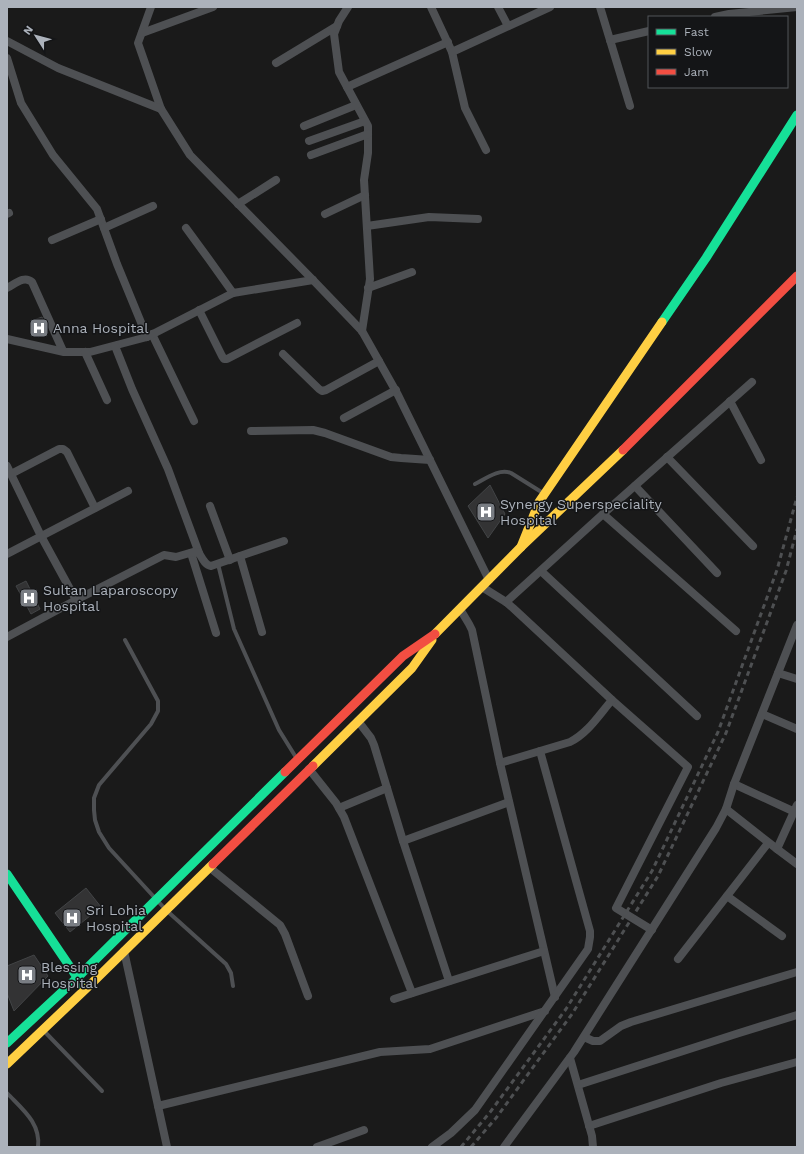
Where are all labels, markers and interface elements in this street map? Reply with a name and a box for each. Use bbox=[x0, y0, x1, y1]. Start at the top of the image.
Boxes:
north arrow bbox=[16, 16, 56, 56]
legend bbox=[648, 16, 788, 88]
text: N bbox=[21, 23, 36, 38]
text: Fast bbox=[684, 25, 709, 39]
text: Slow bbox=[684, 45, 712, 59]
text: Jam bbox=[684, 65, 709, 79]
hospital icon: Anna Hospital bbox=[28, 317, 50, 339]
place label: Anna Hospital bbox=[53, 320, 149, 336]
place label: Synergy Superspeciality Hospital bbox=[500, 496, 662, 528]
hospital icon: Synergy Superspeciality Hospital bbox=[475, 501, 497, 523]
place label: Sultan Laparoscopy Hospital bbox=[43, 582, 179, 614]
hospital icon: Sultan Laparoscopy Hospital bbox=[18, 587, 40, 609]
place label: Sri Lohia Hospital bbox=[86, 902, 146, 934]
hospital icon: Sri Lohia Hospital bbox=[61, 907, 83, 929]
place label: Blessing Hospital bbox=[41, 959, 98, 991]
hospital icon: Blessing Hospital bbox=[16, 964, 38, 986]

